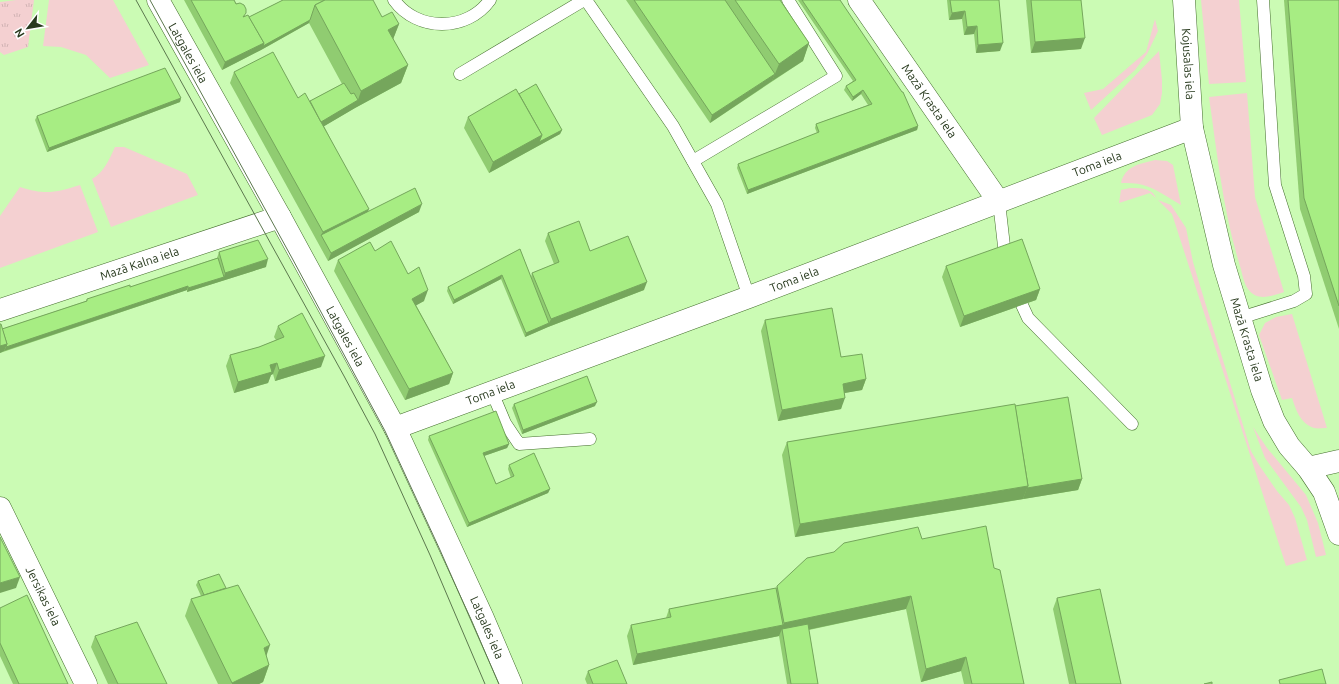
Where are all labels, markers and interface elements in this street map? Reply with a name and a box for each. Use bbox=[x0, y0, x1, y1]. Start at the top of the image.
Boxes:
north arrow bbox=[8, 8, 48, 48]
street label: Latgales iela bbox=[166, 21, 210, 85]
text: N bbox=[12, 27, 27, 40]
street label: Kojusalas iela bbox=[1180, 28, 1197, 100]
street label: Mazā Krasta iela bbox=[899, 61, 960, 140]
street label: Toma iela bbox=[1071, 149, 1123, 179]
street label: Mazā Kalna iela bbox=[98, 244, 180, 282]
street label: Toma iela bbox=[768, 264, 820, 294]
street label: Mazā Krasta iela bbox=[1228, 296, 1266, 383]
street label: Latgales iela bbox=[324, 304, 367, 369]
street label: Toma iela bbox=[464, 377, 517, 407]
street label: Jersikas iela bbox=[24, 564, 63, 628]
street label: Latgales iela bbox=[468, 594, 506, 661]

